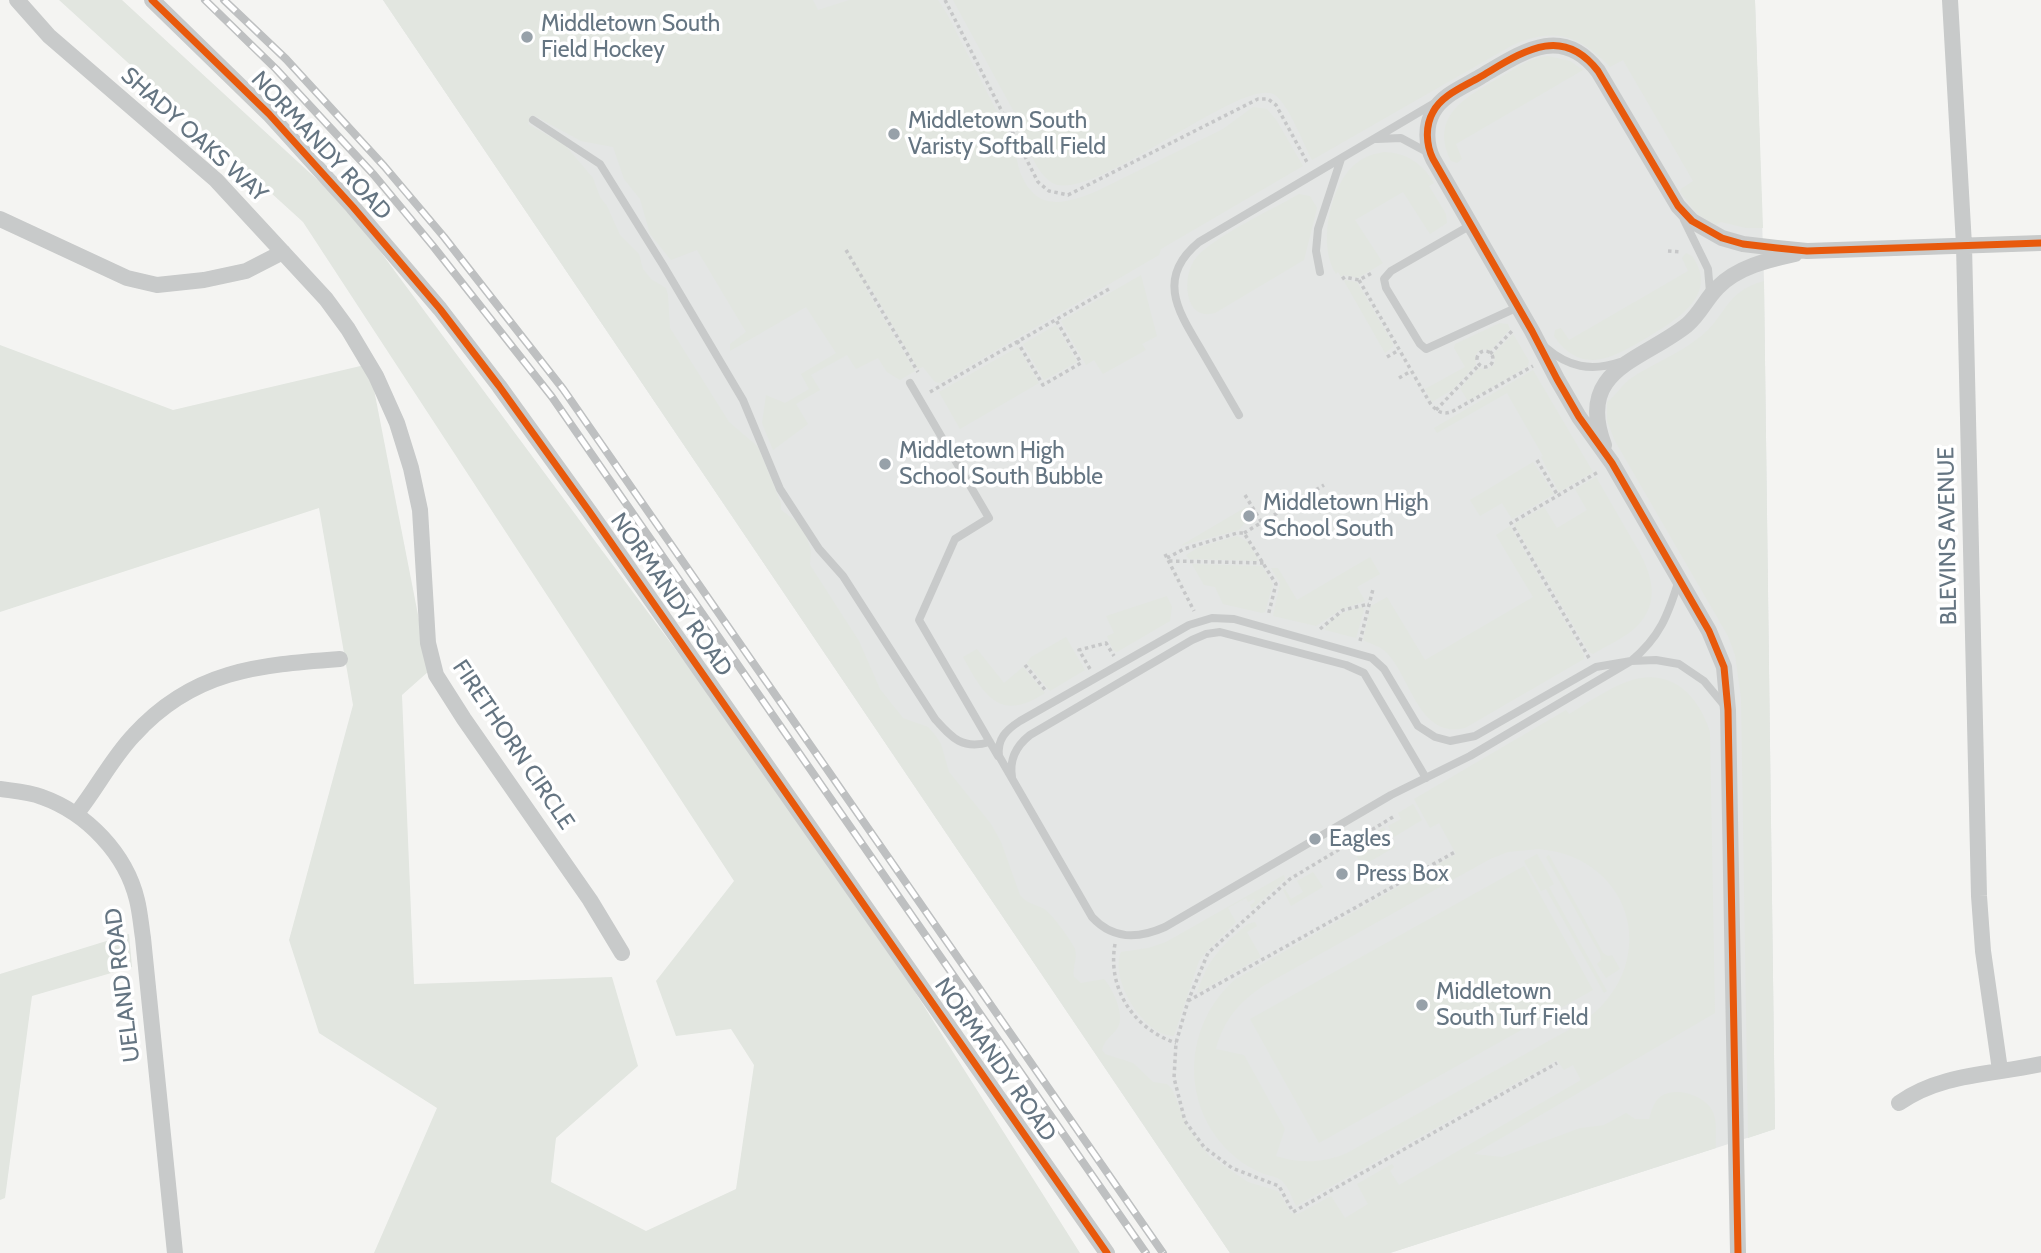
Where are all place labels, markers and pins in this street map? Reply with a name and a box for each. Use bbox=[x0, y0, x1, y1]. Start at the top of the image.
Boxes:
place label: Middletown South Field Hockey bbox=[541, 10, 720, 64]
marker: Middletown South Field Hockey bbox=[519, 29, 535, 45]
place label: Middletown South Varisty Softball Field bbox=[908, 107, 1106, 161]
marker: Middletown South Varisty Softball Field bbox=[886, 126, 902, 142]
place label: Middletown High School South Bubble bbox=[899, 437, 1103, 491]
marker: Middletown High School South Bubble bbox=[877, 456, 893, 472]
place label: Middletown High School South bbox=[1263, 489, 1429, 543]
marker: Middletown High School South bbox=[1241, 508, 1257, 524]
place label: Eagles bbox=[1329, 825, 1391, 853]
marker: Eagles bbox=[1307, 831, 1323, 847]
place label: Press Box bbox=[1356, 860, 1449, 888]
marker: Press Box bbox=[1334, 866, 1350, 882]
place label: Middletown South Turf Field bbox=[1436, 978, 1588, 1032]
marker: Middletown South Turf Field bbox=[1414, 997, 1430, 1013]

